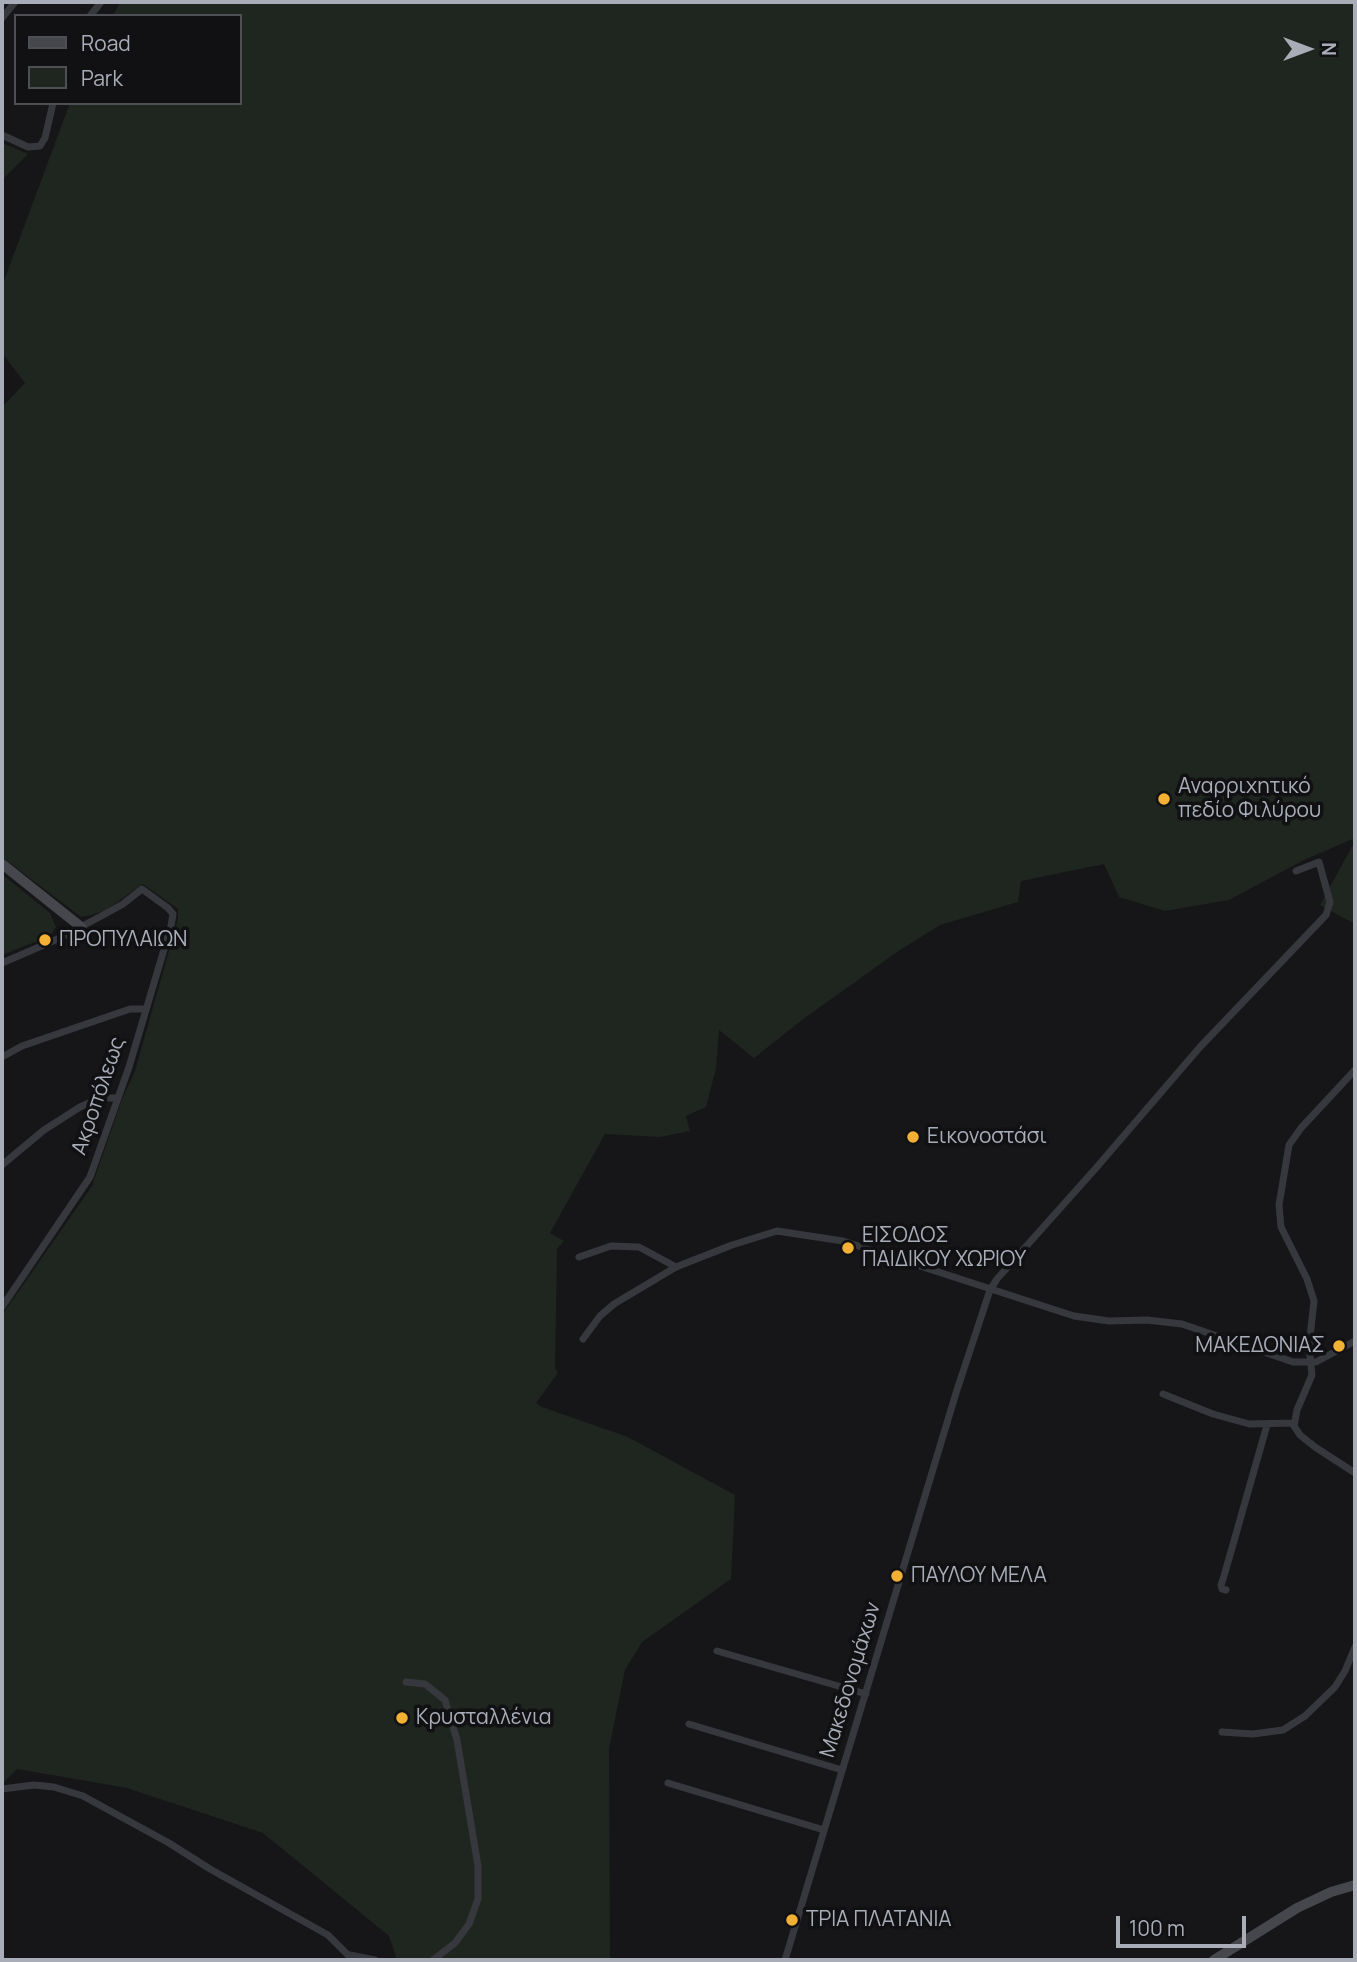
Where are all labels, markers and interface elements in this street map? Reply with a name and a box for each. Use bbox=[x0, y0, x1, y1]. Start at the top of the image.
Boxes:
legend bbox=[14, 14, 242, 105]
north arrow bbox=[1273, 14, 1343, 84]
text: Road bbox=[81, 29, 131, 57]
text: N bbox=[1316, 42, 1342, 56]
text: Park bbox=[81, 64, 123, 92]
place label: Αναρριχητικό πεδίο Φιλύρου bbox=[1178, 774, 1321, 824]
marker: Αναρριχητικό πεδίο Φιλύρου bbox=[1156, 791, 1172, 807]
place label: ΠΡΟΠΥΛΑΙΩΝ bbox=[59, 927, 187, 953]
marker: ΠΡΟΠΥΛΑΙΩΝ bbox=[37, 932, 53, 948]
street label: Ακροπόλεως bbox=[67, 1034, 131, 1158]
place label: Εικονοστάσι bbox=[927, 1124, 1047, 1150]
marker: Εικονοστάσι bbox=[905, 1129, 921, 1145]
place label: ΕΙΣΟΔΟΣ ΠΑΙΔΙΚΟΥ ΧΩΡΙΟΥ bbox=[862, 1223, 1026, 1273]
marker: ΕΙΣΟΔΟΣ ΠΑΙΔΙΚΟΥ ΧΩΡΙΟΥ bbox=[840, 1240, 856, 1256]
place label: ΜΑΚΕΔΟΝΙΑΣ bbox=[1195, 1333, 1325, 1359]
marker: ΜΑΚΕΔΟΝΙΑΣ bbox=[1331, 1338, 1347, 1354]
place label: ΠΑΥΛΟΥ ΜΕΛΑ bbox=[911, 1563, 1047, 1589]
marker: ΠΑΥΛΟΥ ΜΕΛΑ bbox=[889, 1568, 905, 1584]
street label: Μακεδονομάχων bbox=[815, 1599, 887, 1761]
place label: Κρυσταλλένια bbox=[416, 1705, 552, 1731]
marker: Κρυσταλλένια bbox=[394, 1710, 410, 1726]
scale bar bbox=[1119, 1902, 1248, 1946]
place label: ΤΡΙΑ ΠΛΑΤΑΝΙΑ bbox=[806, 1907, 952, 1933]
marker: ΤΡΙΑ ΠΛΑΤΑΝΙΑ bbox=[784, 1912, 800, 1928]
text: 100 m bbox=[1129, 1914, 1185, 1942]

